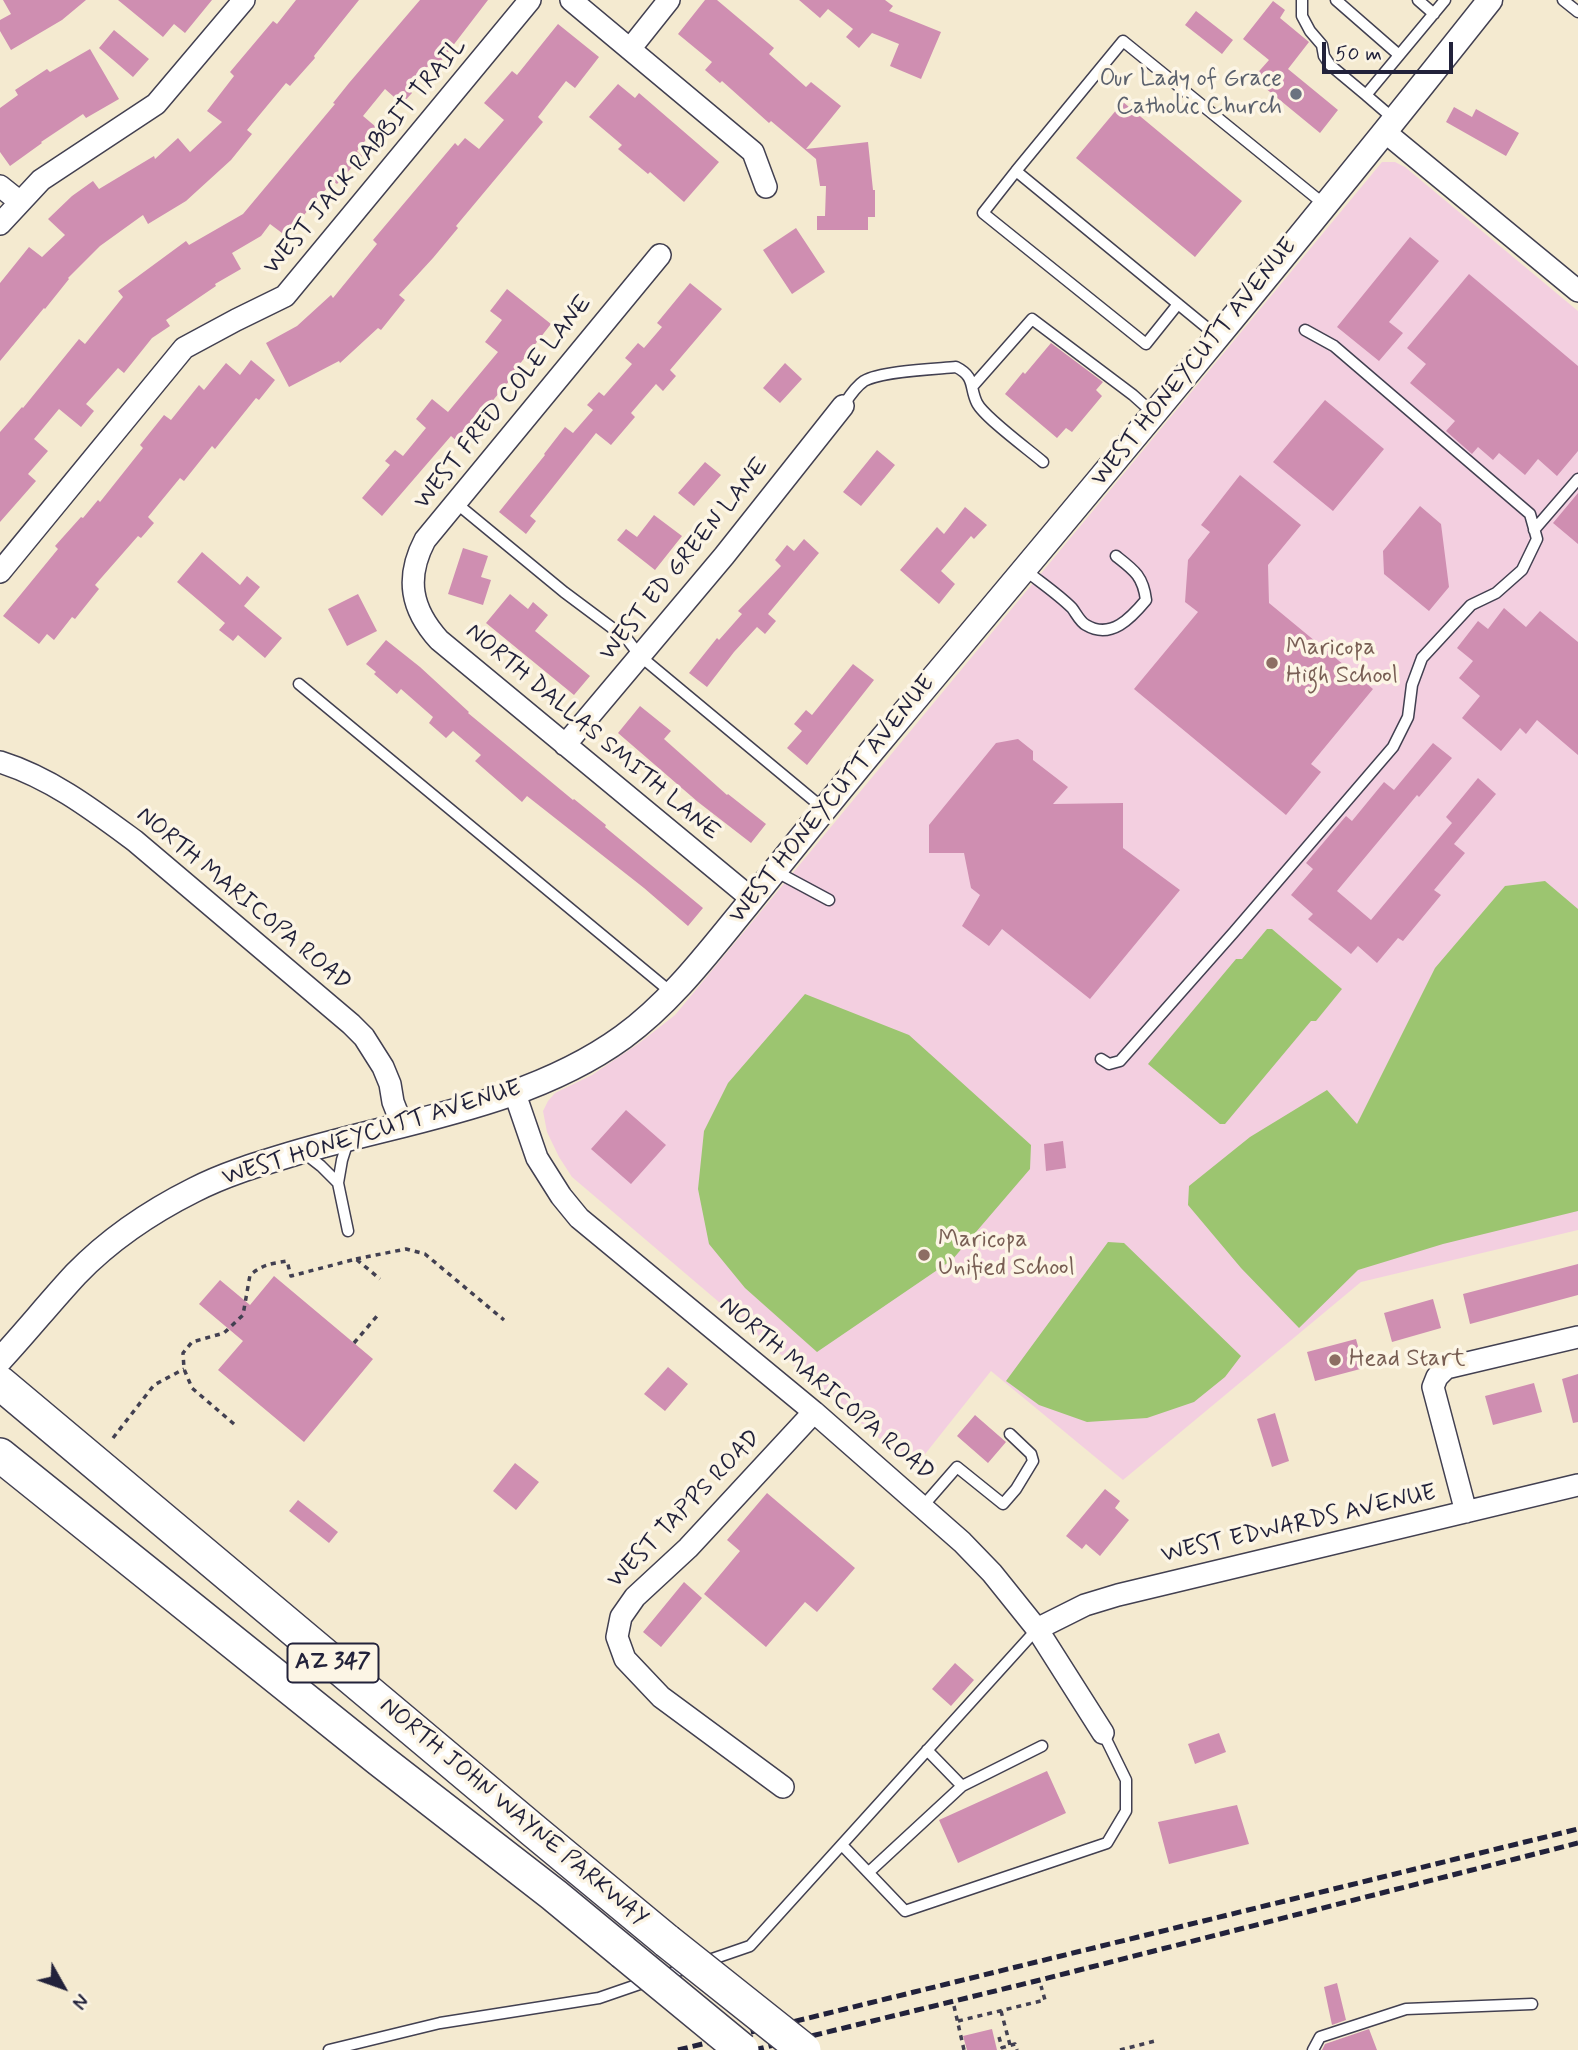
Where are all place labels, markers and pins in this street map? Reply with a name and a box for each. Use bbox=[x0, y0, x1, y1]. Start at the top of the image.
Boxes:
place label: Our Lady of Grace Catholic Church bbox=[1100, 66, 1282, 122]
marker: Our Lady of Grace Catholic Church bbox=[1288, 86, 1304, 102]
place label: Maricopa High School bbox=[1286, 635, 1398, 691]
marker: Maricopa High School bbox=[1264, 655, 1280, 671]
place label: Maricopa Unified School bbox=[938, 1227, 1075, 1283]
marker: Maricopa Unified School bbox=[916, 1247, 932, 1263]
place label: Head Start bbox=[1349, 1346, 1466, 1374]
marker: Head Start bbox=[1327, 1352, 1343, 1368]

